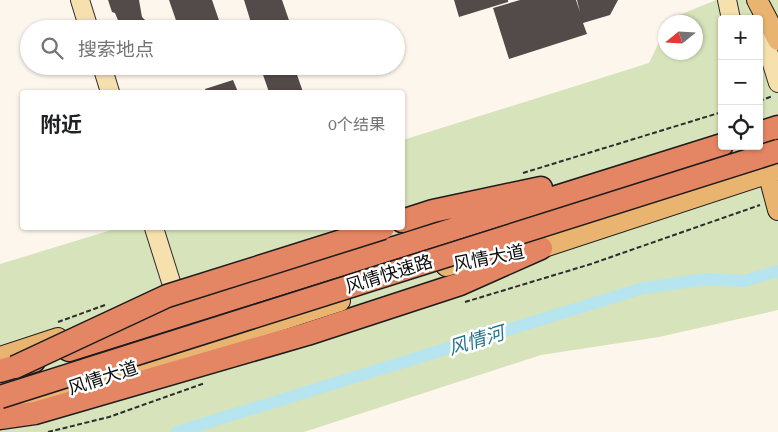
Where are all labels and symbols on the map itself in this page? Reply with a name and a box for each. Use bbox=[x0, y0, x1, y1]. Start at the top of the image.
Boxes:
north arrow bbox=[658, 15, 703, 60]
street label: 风情大道 bbox=[452, 240, 526, 275]
street label: 风情快速路 bbox=[343, 250, 435, 297]
water label: 风情河 bbox=[446, 320, 511, 360]
street label: 风情大道 bbox=[65, 356, 140, 399]

